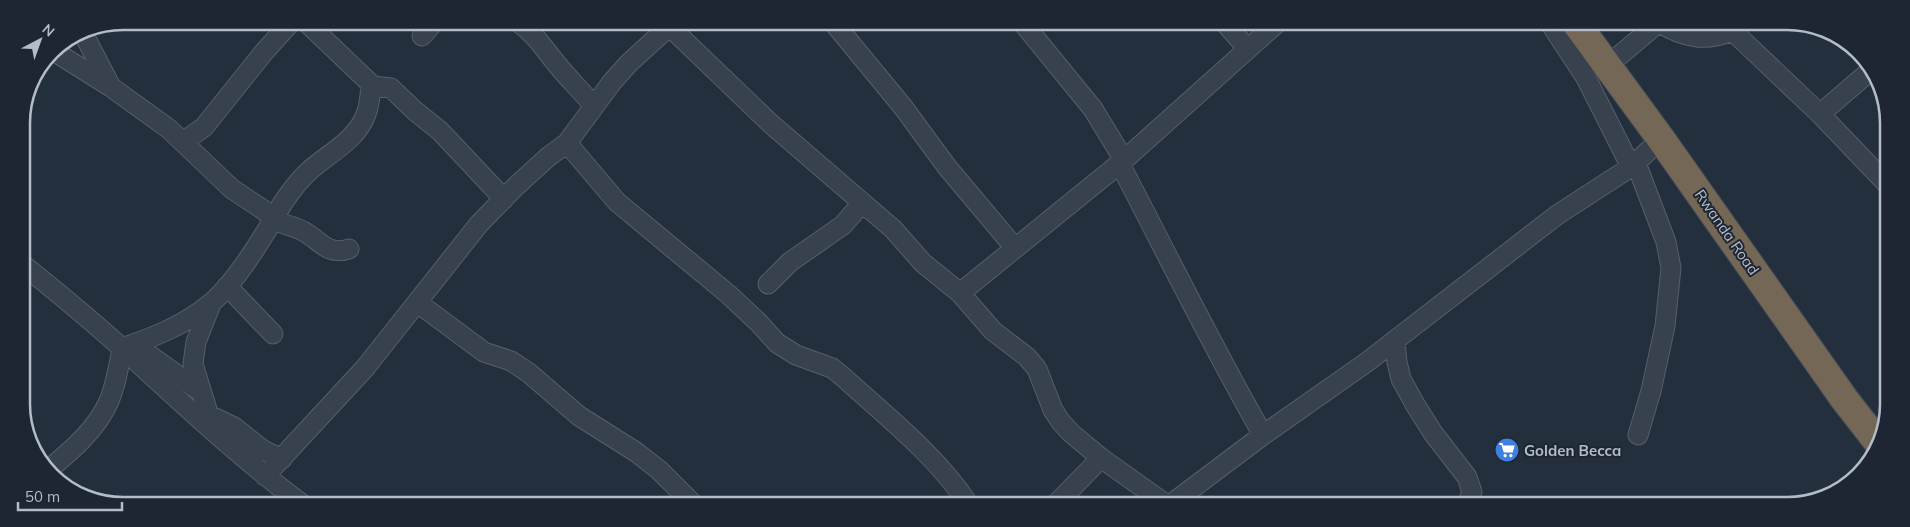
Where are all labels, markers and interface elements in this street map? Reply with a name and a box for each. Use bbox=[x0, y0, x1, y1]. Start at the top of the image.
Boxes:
north arrow bbox=[15, 15, 65, 65]
text: N bbox=[39, 20, 58, 40]
street label: Rwanda Road bbox=[1691, 186, 1763, 278]
supermarket icon: Golden Becca bbox=[1494, 437, 1520, 463]
place label: Golden Becca bbox=[1524, 441, 1621, 460]
scale bar bbox=[18, 480, 121, 512]
text: 50 m bbox=[25, 487, 60, 506]

